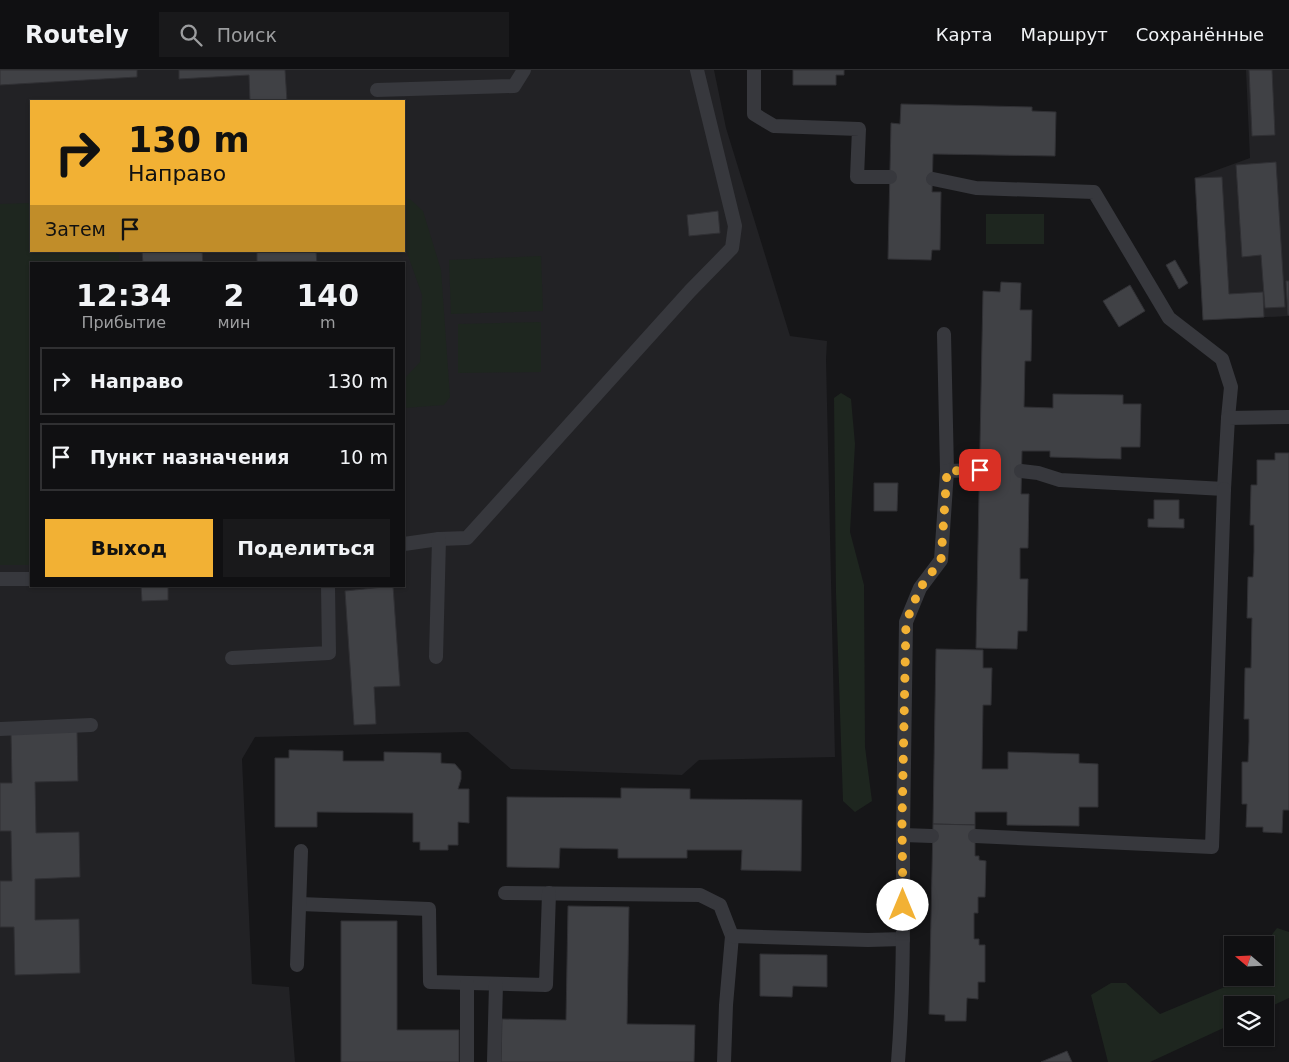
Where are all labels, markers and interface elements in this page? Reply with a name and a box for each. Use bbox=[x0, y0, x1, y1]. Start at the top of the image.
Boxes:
search box bbox=[159, 12, 509, 57]
text: Routely bbox=[25, 21, 129, 49]
icon: search bbox=[177, 21, 205, 49]
text: Поиск bbox=[217, 24, 277, 46]
text: Карта bbox=[936, 24, 993, 45]
text: Маршрут bbox=[1021, 24, 1108, 45]
text: Сохранённые bbox=[1136, 24, 1264, 45]
icon: right bbox=[45, 120, 110, 185]
text: 130 m bbox=[128, 120, 250, 160]
text: Направо bbox=[128, 161, 226, 186]
icon: arrive bbox=[116, 215, 144, 243]
text: Затем bbox=[45, 218, 106, 240]
text: 12:34 bbox=[76, 278, 171, 313]
text: 2 bbox=[224, 278, 244, 313]
text: 140 bbox=[296, 278, 359, 313]
text: Прибытие bbox=[81, 313, 166, 332]
text: мин bbox=[217, 313, 250, 332]
text: m bbox=[320, 313, 336, 332]
icon: right bbox=[47, 367, 75, 395]
text: Направо bbox=[90, 370, 183, 392]
text: 130 m bbox=[327, 370, 388, 392]
icon: arrive bbox=[47, 443, 75, 471]
text: Пункт назначения bbox=[90, 446, 289, 468]
text: 10 m bbox=[339, 446, 388, 468]
pin bbox=[959, 449, 1001, 491]
icon: arrive bbox=[966, 456, 994, 484]
button: Выход bbox=[45, 519, 213, 577]
button: Поделиться bbox=[223, 519, 390, 577]
position arrow bbox=[876, 878, 928, 930]
north arrow bbox=[1224, 936, 1274, 986]
map controls bbox=[1224, 936, 1274, 1046]
button: layers bbox=[1224, 996, 1274, 1046]

